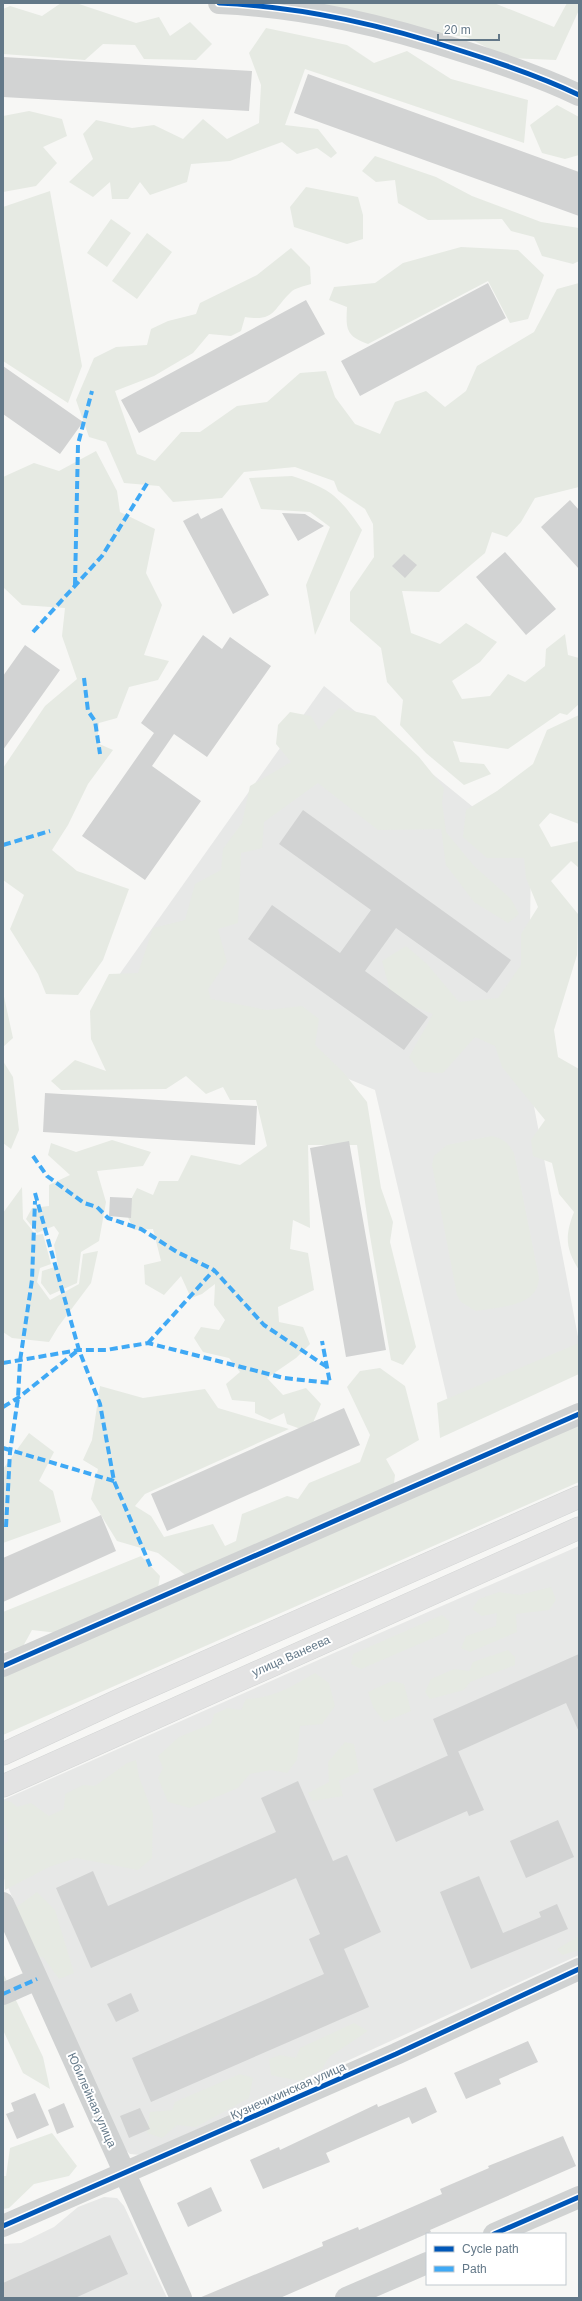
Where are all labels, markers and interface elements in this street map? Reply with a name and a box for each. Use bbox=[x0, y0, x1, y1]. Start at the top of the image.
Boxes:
scale bar bbox=[438, 16, 499, 42]
text: 20 m bbox=[444, 23, 471, 37]
street label: улица Ванеева bbox=[250, 1632, 332, 1679]
street label: Юбилейная улица bbox=[65, 2050, 119, 2150]
street label: Кузнечихинская улица bbox=[228, 2059, 348, 2123]
legend bbox=[426, 2233, 566, 2285]
text: Cycle path bbox=[462, 2242, 519, 2256]
text: Path bbox=[462, 2262, 487, 2276]

